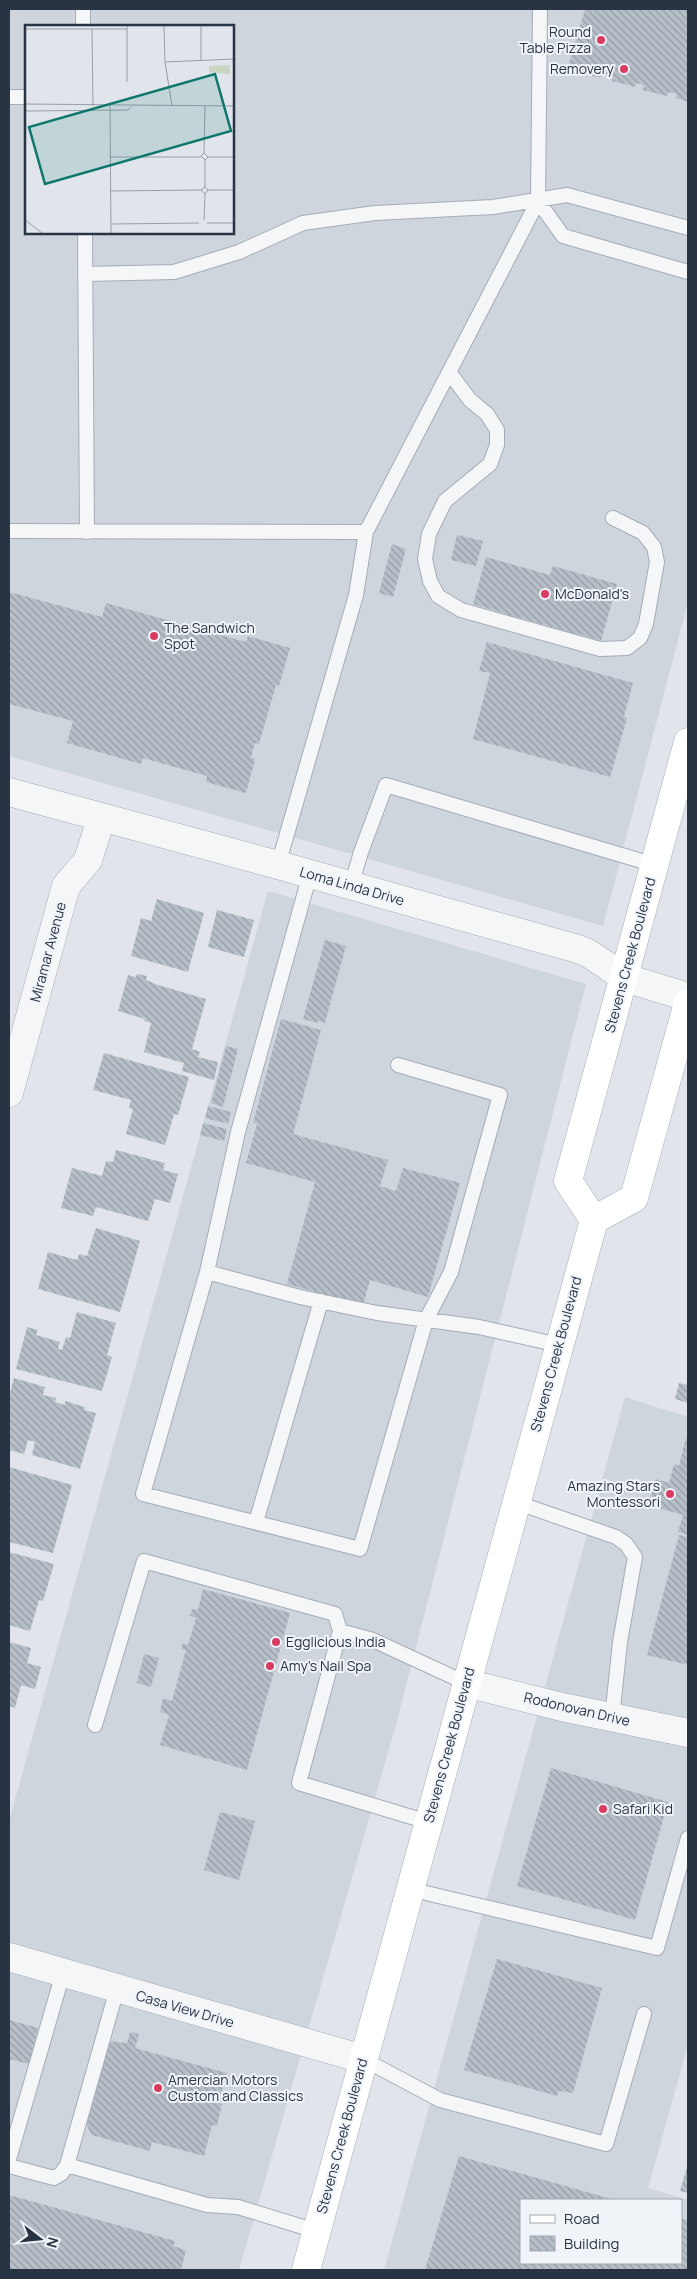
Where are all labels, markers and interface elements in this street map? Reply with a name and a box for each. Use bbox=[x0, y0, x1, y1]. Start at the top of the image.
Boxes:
place label: Round Table Pizza bbox=[519, 22, 591, 57]
inset map bbox=[25, 25, 234, 234]
marker: Round Table Pizza bbox=[595, 34, 607, 46]
place label: Removery bbox=[550, 59, 615, 78]
marker: Removery bbox=[618, 63, 630, 75]
place label: McDonald's bbox=[555, 584, 629, 603]
marker: McDonald's bbox=[539, 588, 551, 600]
place label: The Sandwich Spot bbox=[164, 618, 255, 653]
marker: The Sandwich Spot bbox=[148, 630, 160, 642]
street label: Loma Linda Drive bbox=[298, 861, 407, 910]
street label: Stevens Creek Boulevard bbox=[600, 875, 659, 1035]
street label: Miramar Avenue bbox=[25, 900, 70, 1004]
street label: Stevens Creek Boulevard bbox=[526, 1274, 585, 1434]
place label: Amazing Stars Montessori bbox=[567, 1476, 660, 1511]
marker: Amazing Stars Montessori bbox=[664, 1488, 676, 1500]
place label: Egglicious India bbox=[286, 1632, 386, 1651]
marker: Egglicious India bbox=[270, 1636, 282, 1648]
place label: Amy's Nail Spa bbox=[280, 1656, 371, 1675]
marker: Amy's Nail Spa bbox=[264, 1660, 276, 1672]
street label: Stevens Creek Boulevard bbox=[419, 1665, 478, 1825]
street label: Rodonovan Drive bbox=[522, 1687, 632, 1730]
place label: Safari Kid bbox=[613, 1799, 673, 1818]
marker: Safari Kid bbox=[597, 1803, 609, 1815]
street label: Casa View Drive bbox=[134, 1985, 236, 2032]
street label: Stevens Creek Boulevard bbox=[312, 2056, 371, 2216]
place label: Amercian Motors Custom and Classics bbox=[168, 2070, 303, 2105]
marker: Amercian Motors Custom and Classics bbox=[152, 2082, 164, 2094]
legend bbox=[520, 2199, 682, 2264]
text: Road bbox=[564, 2208, 600, 2229]
north arrow bbox=[15, 2214, 65, 2264]
text: Building bbox=[564, 2233, 619, 2254]
text: N bbox=[42, 2235, 63, 2250]

